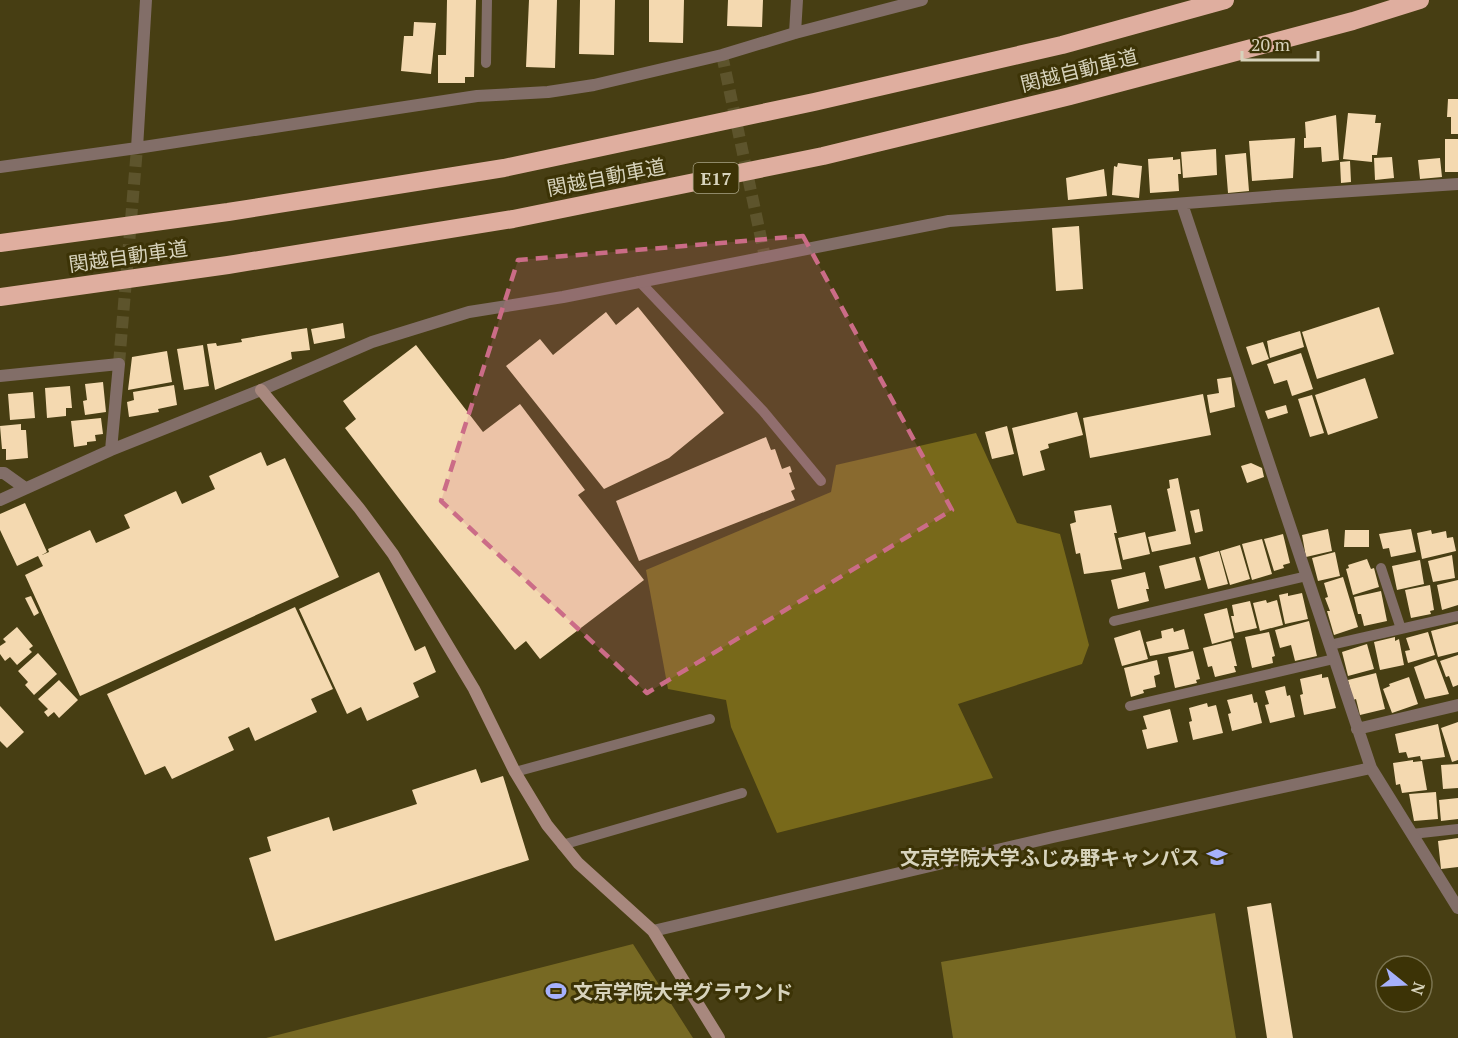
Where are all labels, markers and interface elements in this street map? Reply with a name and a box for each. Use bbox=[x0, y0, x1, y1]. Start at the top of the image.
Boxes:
scale bar bbox=[1242, 24, 1318, 62]
text: 20 m bbox=[1251, 32, 1291, 56]
street label: 関越自動車道 bbox=[1018, 42, 1140, 98]
street label: 関越自動車道 bbox=[545, 152, 667, 202]
road number: E17 bbox=[694, 163, 738, 193]
street label: 関越自動車道 bbox=[67, 234, 189, 278]
place label: 文京学院大学ふじみ野キャンパス bbox=[900, 844, 1200, 871]
school or university icon: 文京学院大学ふじみ野キャンパス bbox=[1205, 845, 1229, 869]
north arrow bbox=[1374, 954, 1434, 1014]
place label: 文京学院大学グラウンド bbox=[573, 978, 793, 1005]
sports icon: 文京学院大学グラウンド bbox=[544, 979, 568, 1003]
text: N bbox=[1406, 979, 1431, 998]

